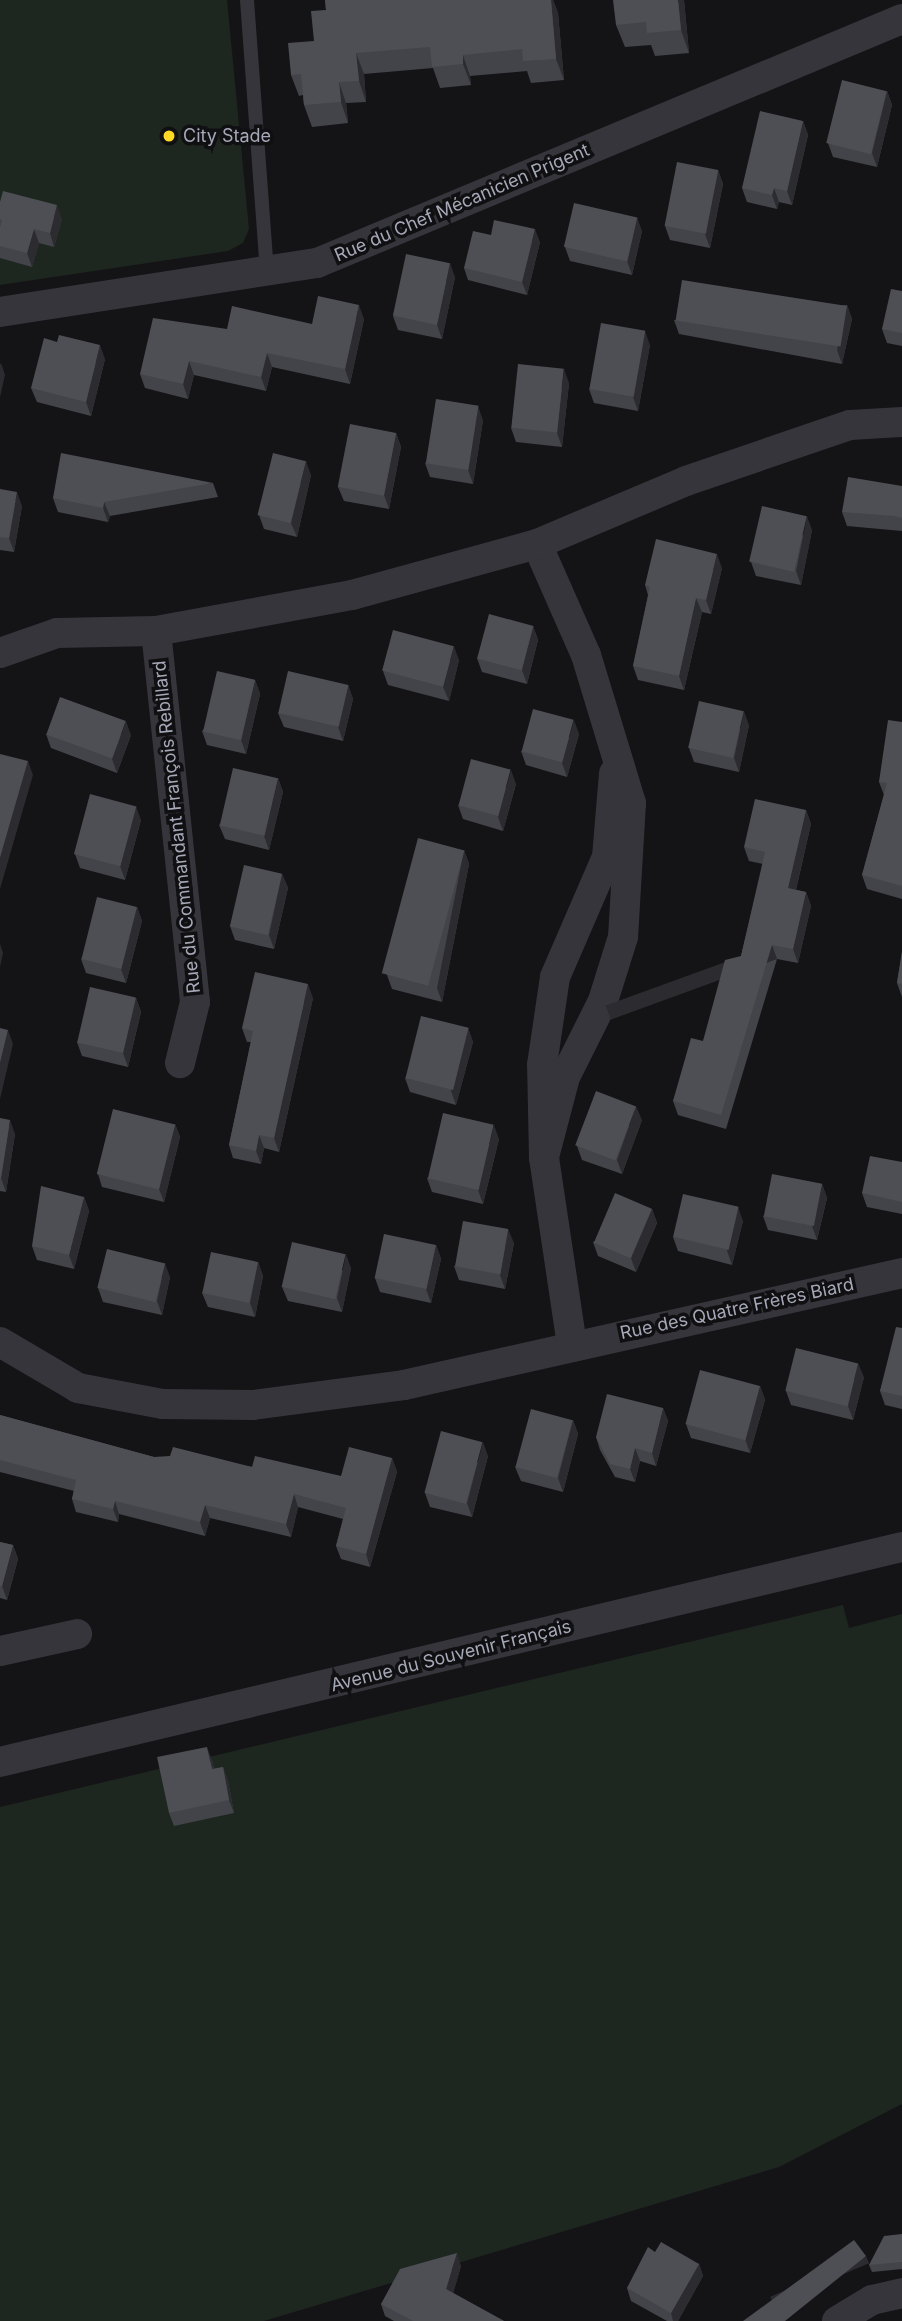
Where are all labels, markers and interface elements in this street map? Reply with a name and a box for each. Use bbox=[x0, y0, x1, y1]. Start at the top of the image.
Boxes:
place label: City Stade bbox=[183, 125, 271, 147]
marker: City Stade bbox=[161, 128, 177, 144]
street label: Rue du Chef Mécanicien Prigent bbox=[331, 139, 593, 267]
street label: Rue du Commandant François Rebillard bbox=[149, 659, 205, 995]
street label: Rue des Quatre Frères Biard bbox=[618, 1274, 856, 1344]
street label: Avenue du Souvenir Français bbox=[328, 1616, 574, 1696]

